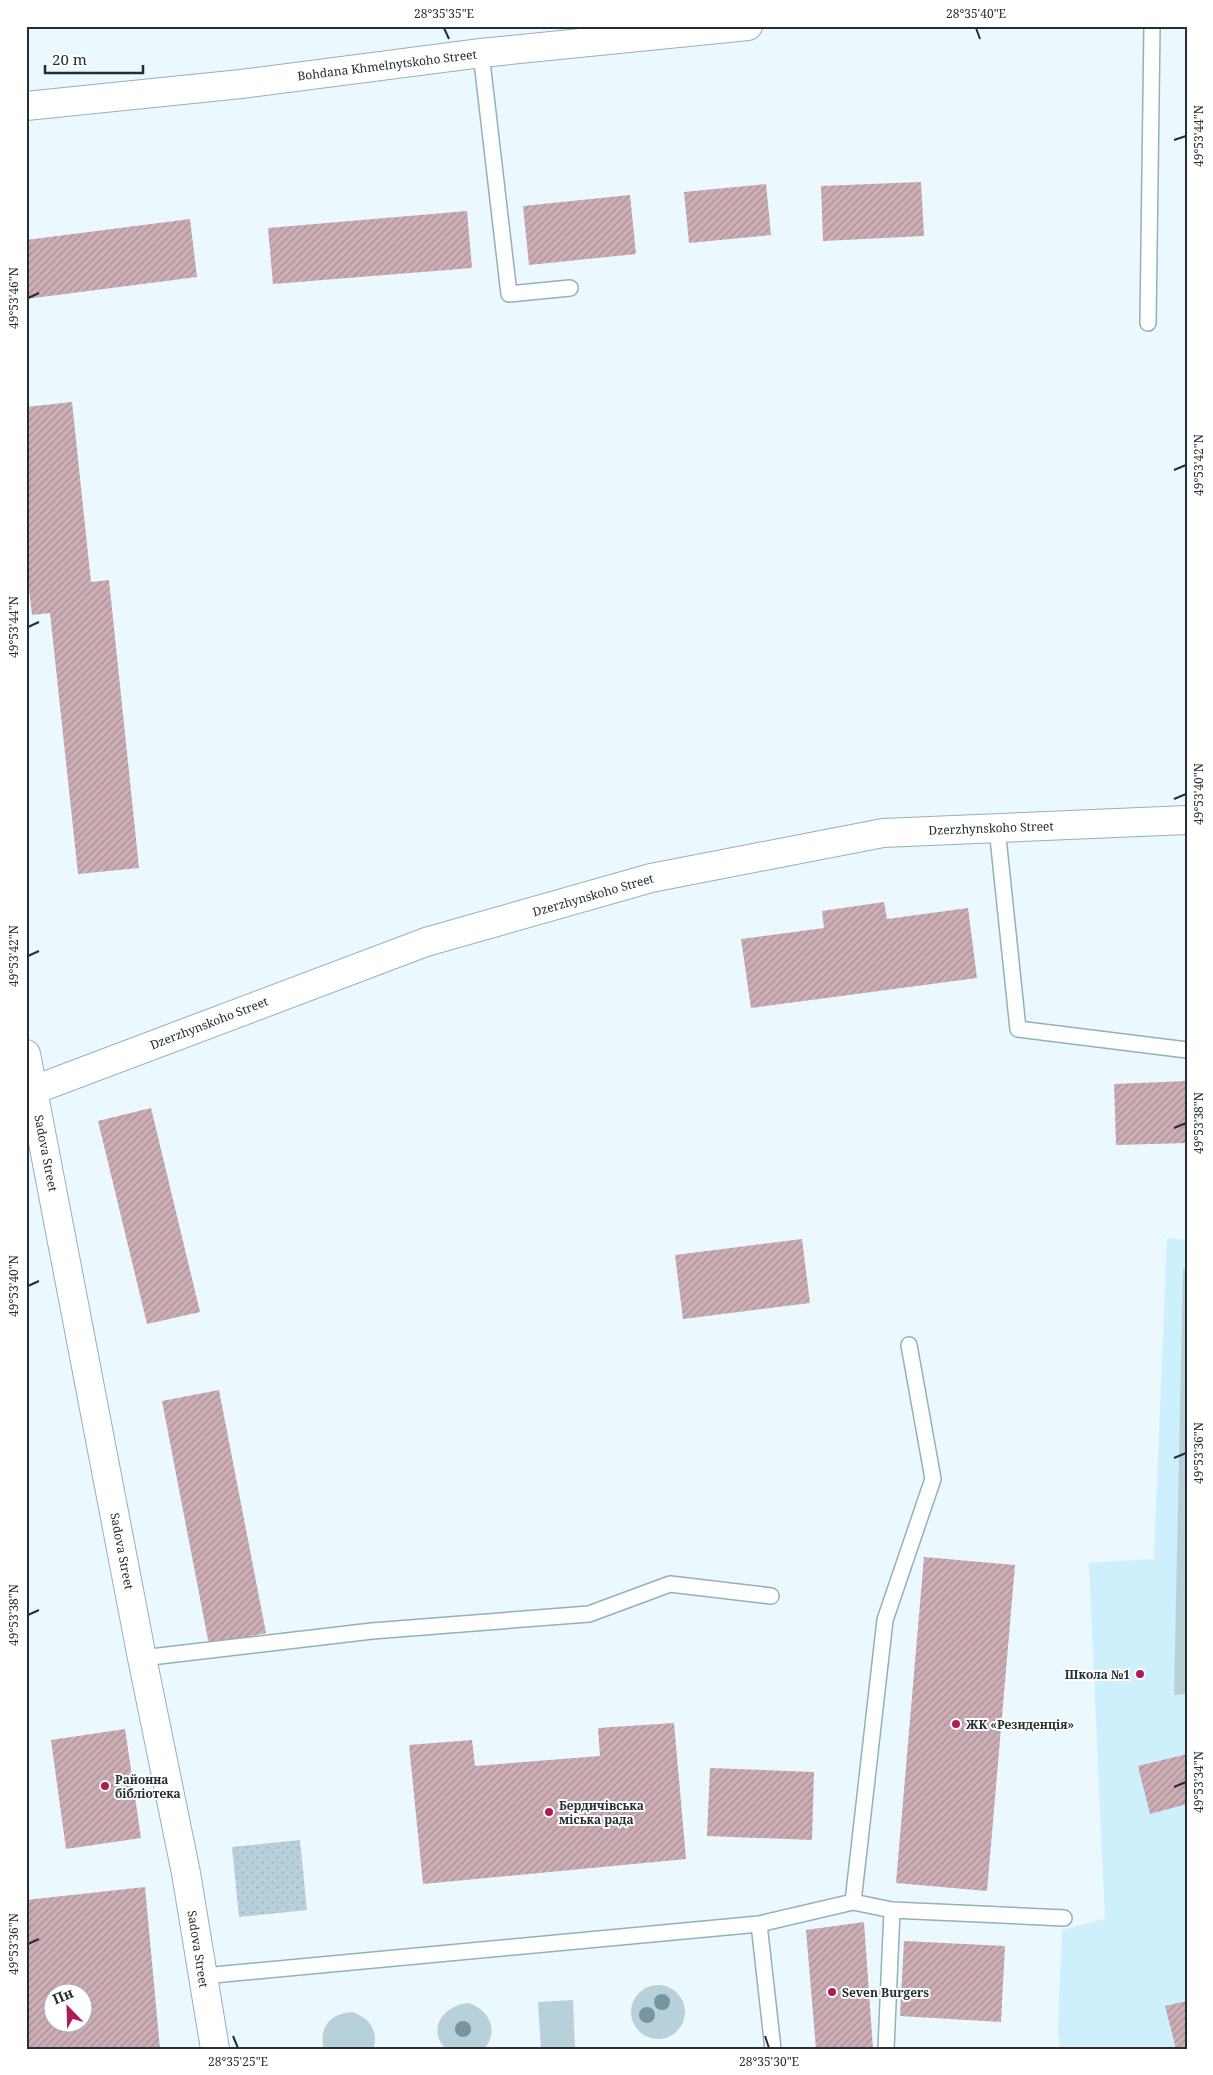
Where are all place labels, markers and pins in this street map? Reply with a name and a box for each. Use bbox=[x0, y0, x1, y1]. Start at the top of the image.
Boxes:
place label: Школа №1 bbox=[1065, 1666, 1130, 1683]
marker: Школа №1 bbox=[1134, 1668, 1146, 1680]
place label: ЖК «Резиденція» bbox=[966, 1716, 1074, 1733]
marker: ЖК «Резиденція» bbox=[950, 1718, 962, 1730]
place label: Районна бібліотека bbox=[115, 1771, 181, 1802]
marker: Районна бібліотека bbox=[99, 1780, 111, 1792]
place label: Бердичівська міська рада bbox=[559, 1797, 644, 1828]
marker: Бердичівська міська рада bbox=[543, 1806, 555, 1818]
place label: Seven Burgers bbox=[842, 1984, 929, 2001]
marker: Seven Burgers bbox=[826, 1986, 838, 1998]

